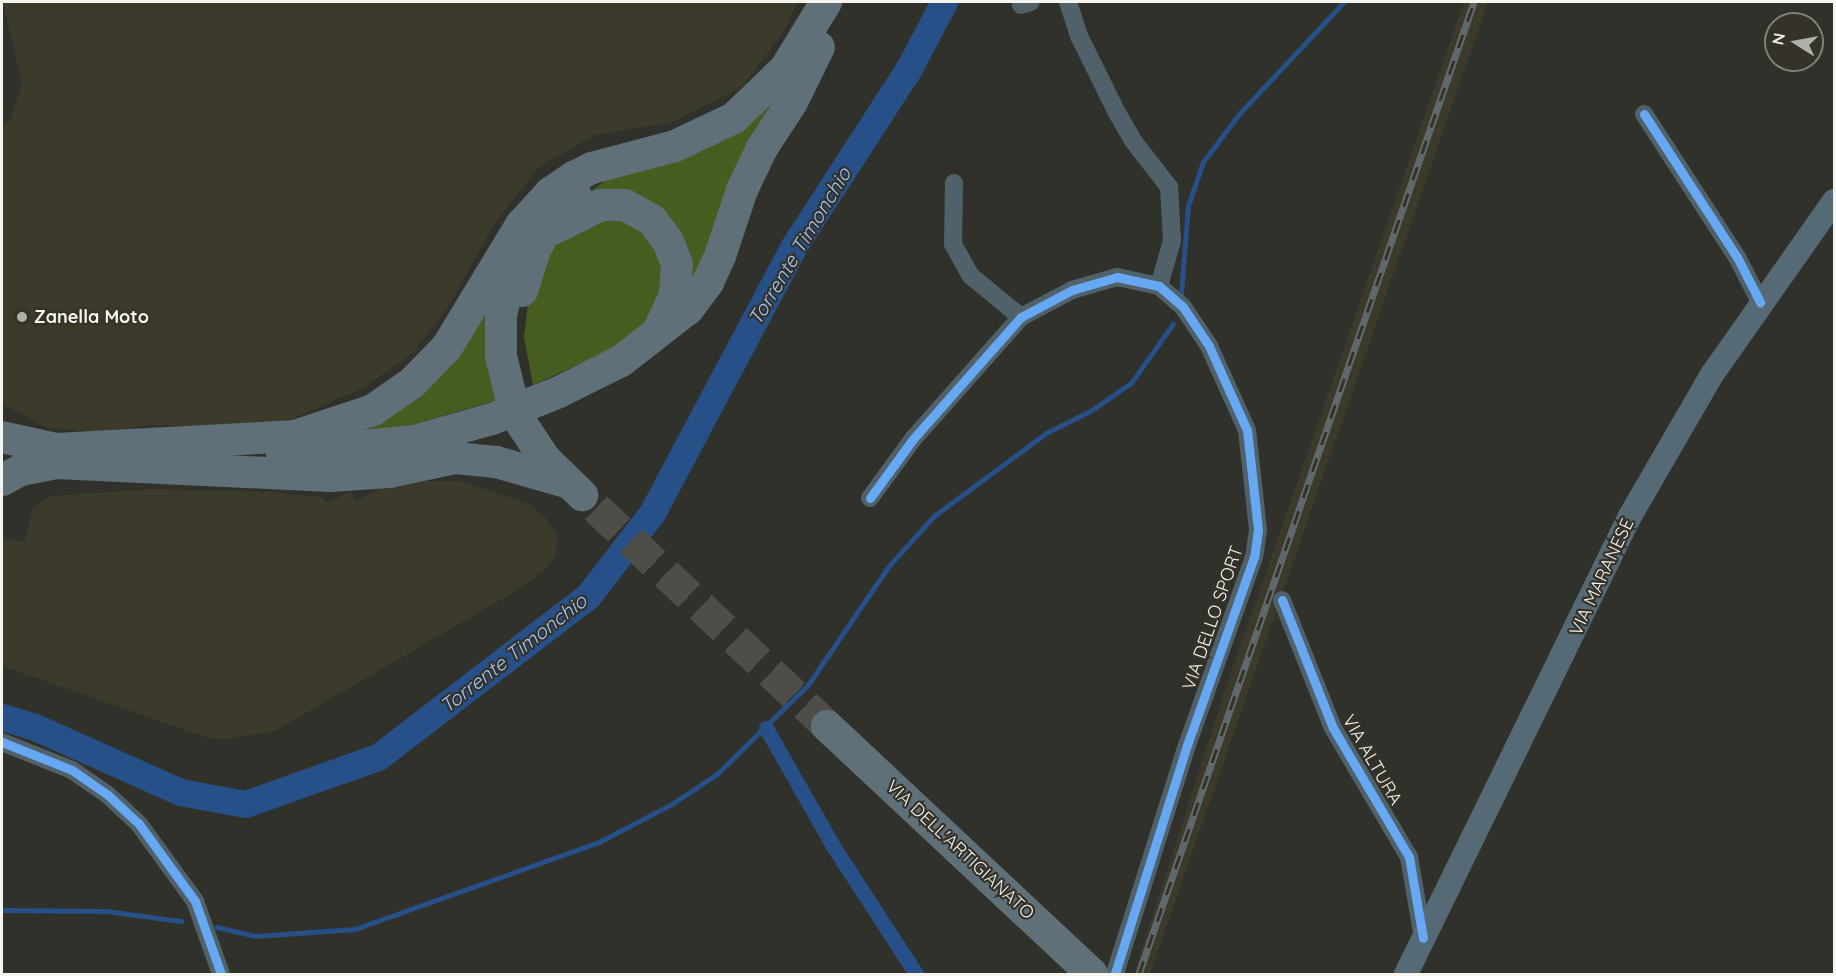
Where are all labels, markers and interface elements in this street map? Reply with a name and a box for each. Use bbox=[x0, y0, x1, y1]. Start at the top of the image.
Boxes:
north arrow bbox=[1764, 12, 1824, 72]
text: N bbox=[1767, 31, 1789, 47]
water label: Torrente Timonchio bbox=[743, 163, 855, 329]
place label: Zanella Moto bbox=[34, 306, 149, 328]
marker: Zanella Moto bbox=[15, 310, 29, 324]
street label: VIA MARANESE bbox=[1565, 515, 1639, 639]
street label: VIA DELLO SPORT bbox=[1178, 543, 1248, 693]
water label: Torrente Timonchio bbox=[435, 588, 591, 718]
street label: VIA ALTURA bbox=[1337, 711, 1407, 809]
street label: VIA DELL'ARTIGIANATO bbox=[882, 776, 1038, 924]

